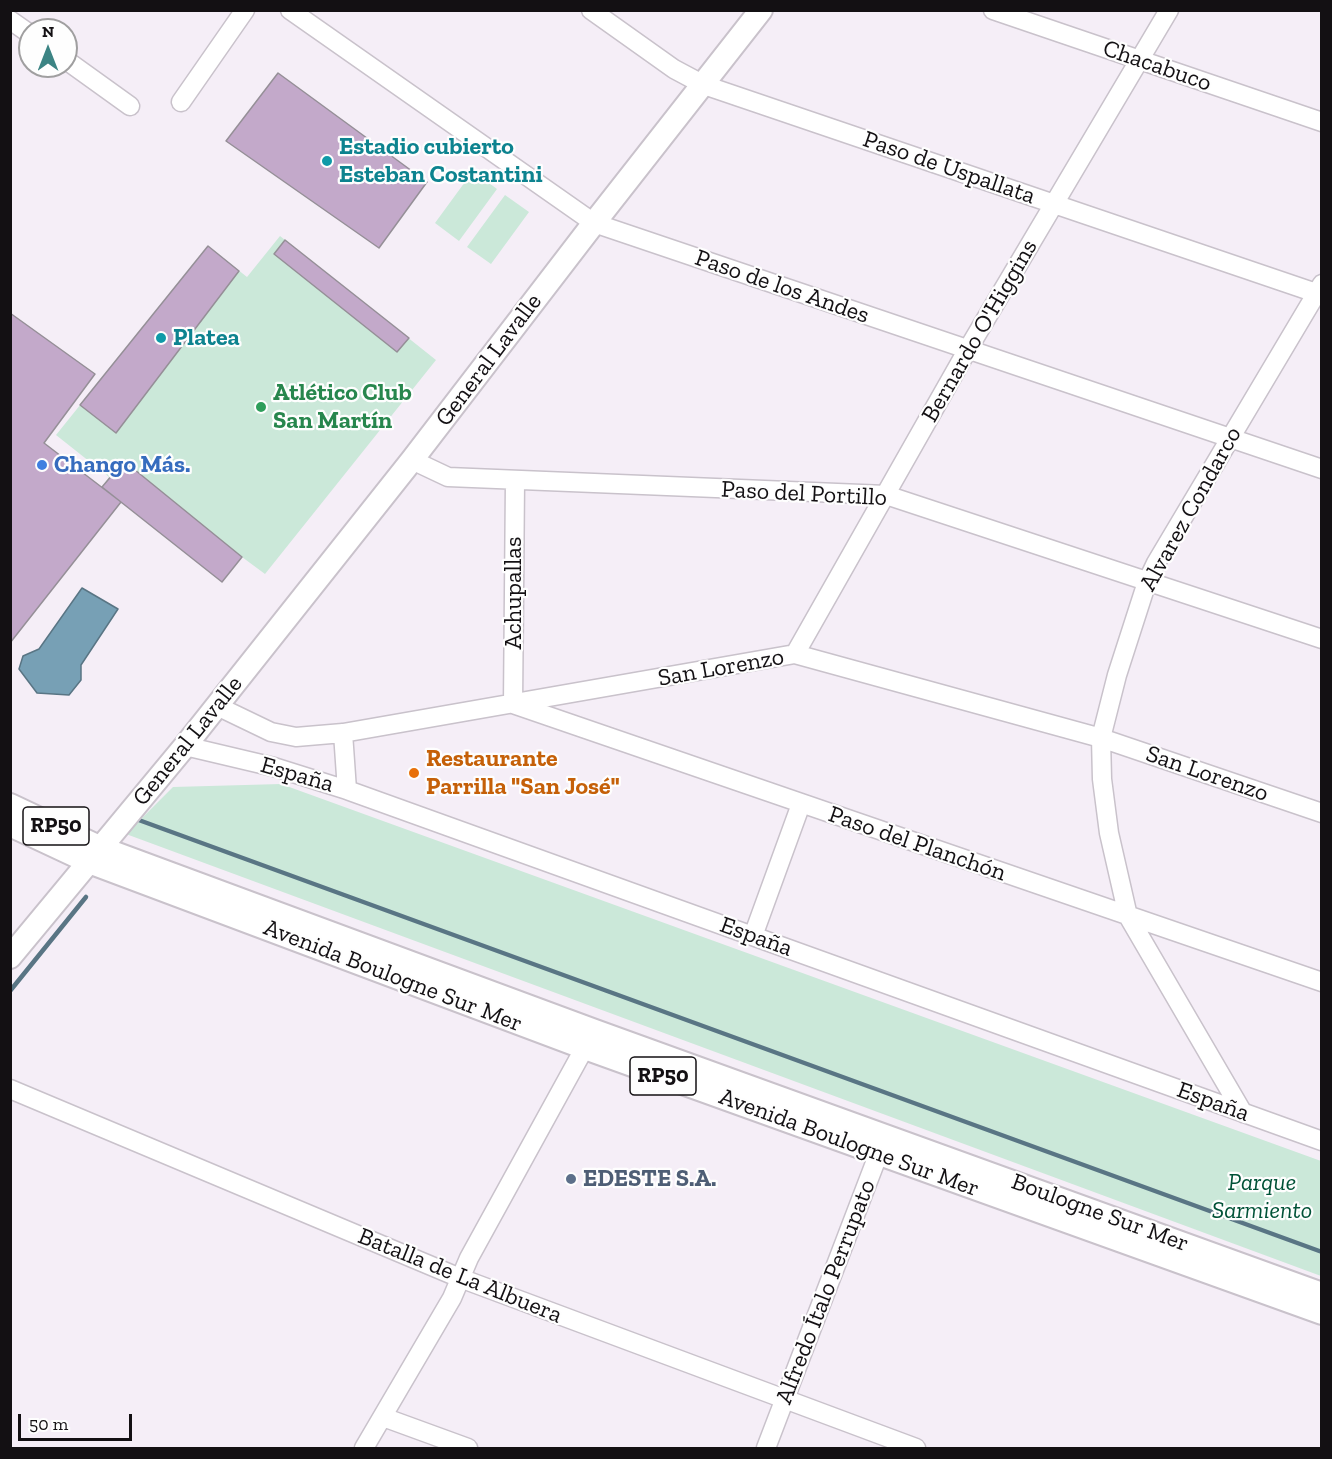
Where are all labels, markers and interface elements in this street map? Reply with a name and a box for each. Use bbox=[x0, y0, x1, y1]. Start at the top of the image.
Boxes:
north arrow bbox=[18, 18, 78, 78]
text: N bbox=[42, 22, 54, 41]
street label: Chacabuco bbox=[1099, 34, 1215, 98]
street label: Paso de Uspallata bbox=[859, 125, 1039, 211]
place label: Estadio cubierto Esteban Costantini bbox=[339, 133, 543, 189]
marker: Estadio cubierto Esteban Costantini bbox=[320, 154, 334, 168]
street label: Bernardo O'Higgins bbox=[916, 234, 1044, 428]
street label: Paso de los Andes bbox=[691, 244, 873, 330]
street label: General Lavalle bbox=[430, 288, 548, 432]
place label: Platea bbox=[173, 324, 240, 352]
marker: Platea bbox=[154, 331, 168, 345]
place label: Atlético Club San Martín bbox=[273, 379, 412, 435]
marker: Atlético Club San Martín bbox=[254, 400, 268, 414]
street label: Alvarez Condarco bbox=[1134, 422, 1248, 596]
place label: Chango Más. bbox=[54, 451, 190, 479]
marker: Chango Más. bbox=[35, 458, 49, 472]
street label: Paso del Portillo bbox=[720, 475, 888, 513]
street label: Achupallas bbox=[500, 537, 528, 649]
street label: San Lorenzo bbox=[656, 643, 786, 693]
street label: General Lavalle bbox=[127, 670, 249, 812]
street label: San Lorenzo bbox=[1142, 740, 1272, 808]
place label: Restaurante Parrilla "San José" bbox=[426, 745, 620, 801]
street label: España bbox=[257, 751, 337, 799]
marker: Restaurante Parrilla "San José" bbox=[407, 766, 421, 780]
street label: Paso del Planchón bbox=[824, 800, 1010, 888]
road number: RP50 bbox=[23, 807, 89, 845]
street label: España bbox=[716, 911, 796, 963]
street label: Avenida Boulogne Sur Mer bbox=[260, 913, 526, 1039]
road number: RP50 bbox=[630, 1057, 696, 1095]
street label: España bbox=[1173, 1076, 1253, 1128]
street label: Avenida Boulogne Sur Mer bbox=[715, 1083, 983, 1203]
place label: EDESTE S.A. bbox=[583, 1165, 716, 1193]
street label: Boulogne Sur Mer bbox=[1008, 1168, 1192, 1258]
park label: Parque Sarmiento bbox=[1212, 1169, 1312, 1225]
marker: EDESTE S.A. bbox=[564, 1172, 578, 1186]
street label: Alfredo Ítalo Perrupato bbox=[770, 1176, 882, 1408]
street label: Batalla de La Albuera bbox=[354, 1222, 566, 1330]
scale bar bbox=[21, 1402, 135, 1440]
text: 50 m bbox=[29, 1413, 68, 1435]

